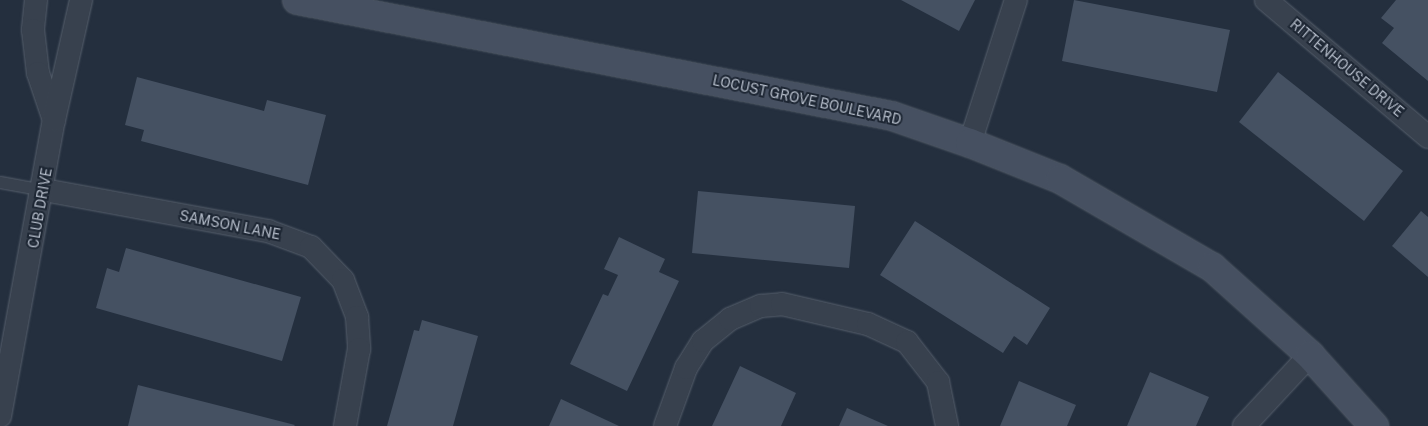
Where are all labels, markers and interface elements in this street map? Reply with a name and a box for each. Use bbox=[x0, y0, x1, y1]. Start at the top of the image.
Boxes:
street label: RITTENHOUSE DRIVE bbox=[1287, 16, 1407, 120]
street label: LOCUST GROVE BOULEVARD bbox=[711, 72, 903, 128]
street label: CLUB DRIVE bbox=[25, 167, 55, 249]
street label: SAMSON LANE bbox=[178, 207, 282, 243]

